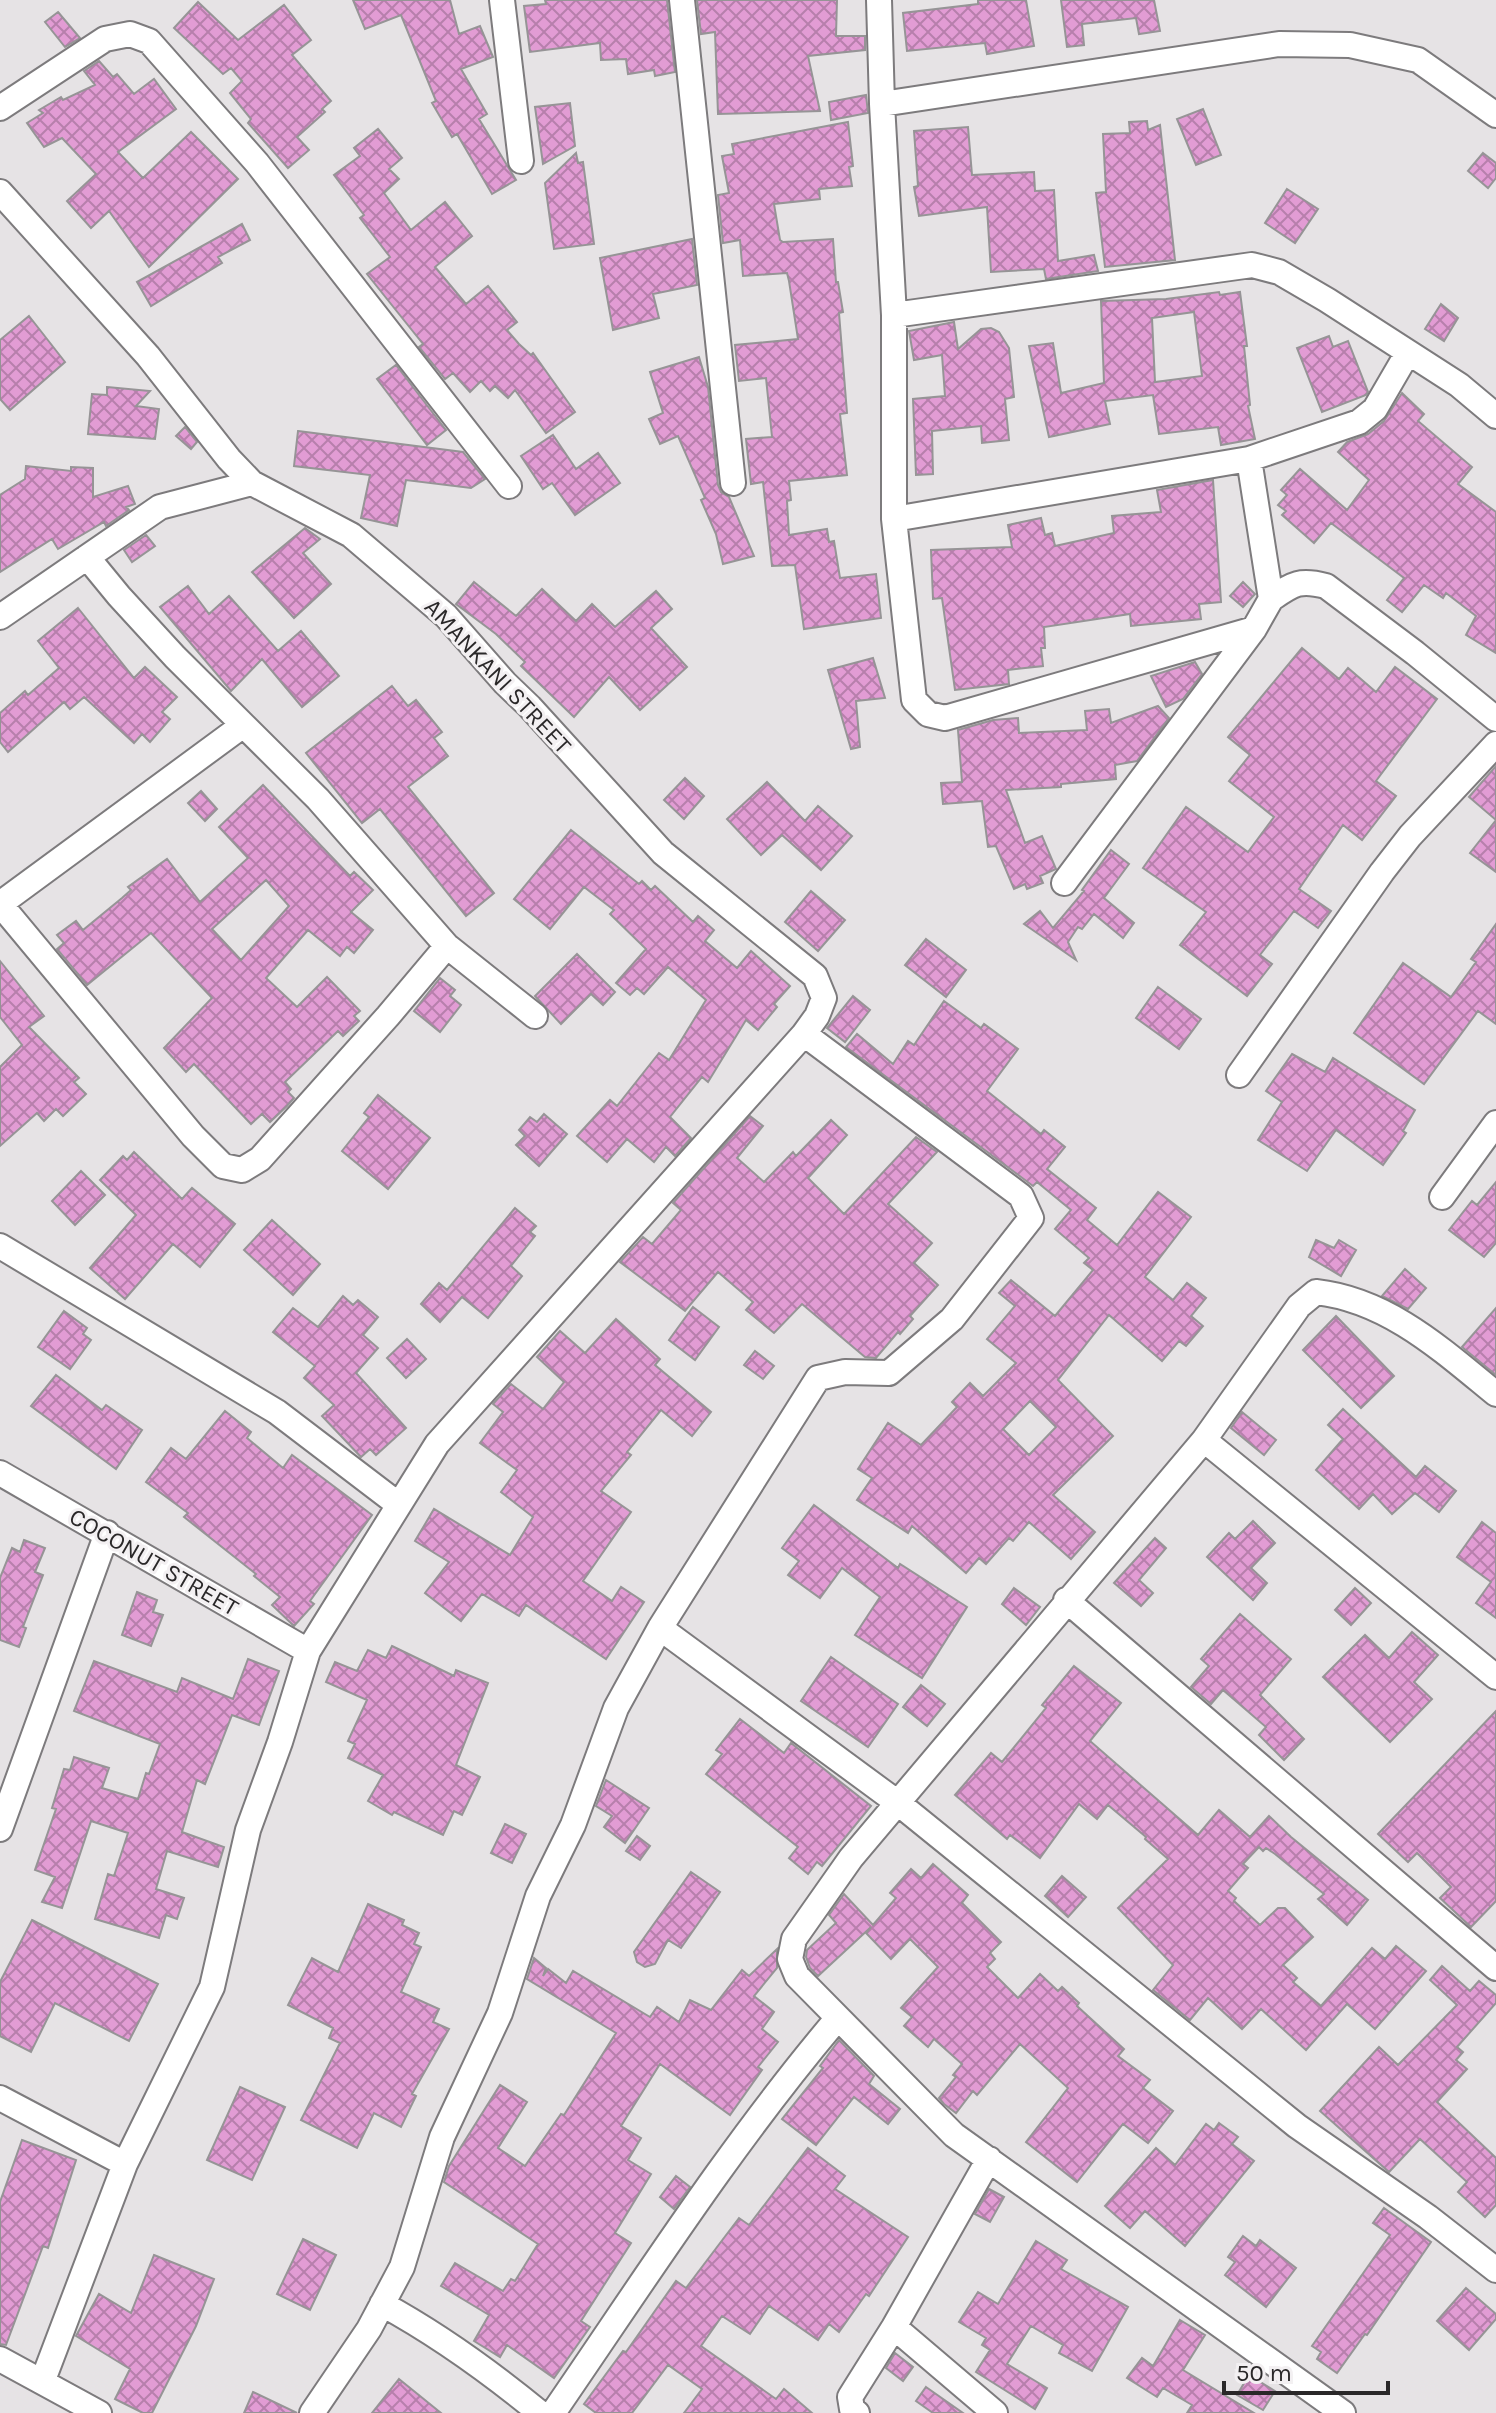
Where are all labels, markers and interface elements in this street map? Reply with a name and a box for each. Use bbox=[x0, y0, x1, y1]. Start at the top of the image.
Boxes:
street label: AMANKANI STREET bbox=[419, 593, 577, 759]
street label: COCONUT STREET bbox=[65, 1502, 243, 1622]
scale bar bbox=[1224, 2345, 1388, 2395]
text: 50 m bbox=[1236, 2359, 1292, 2387]

